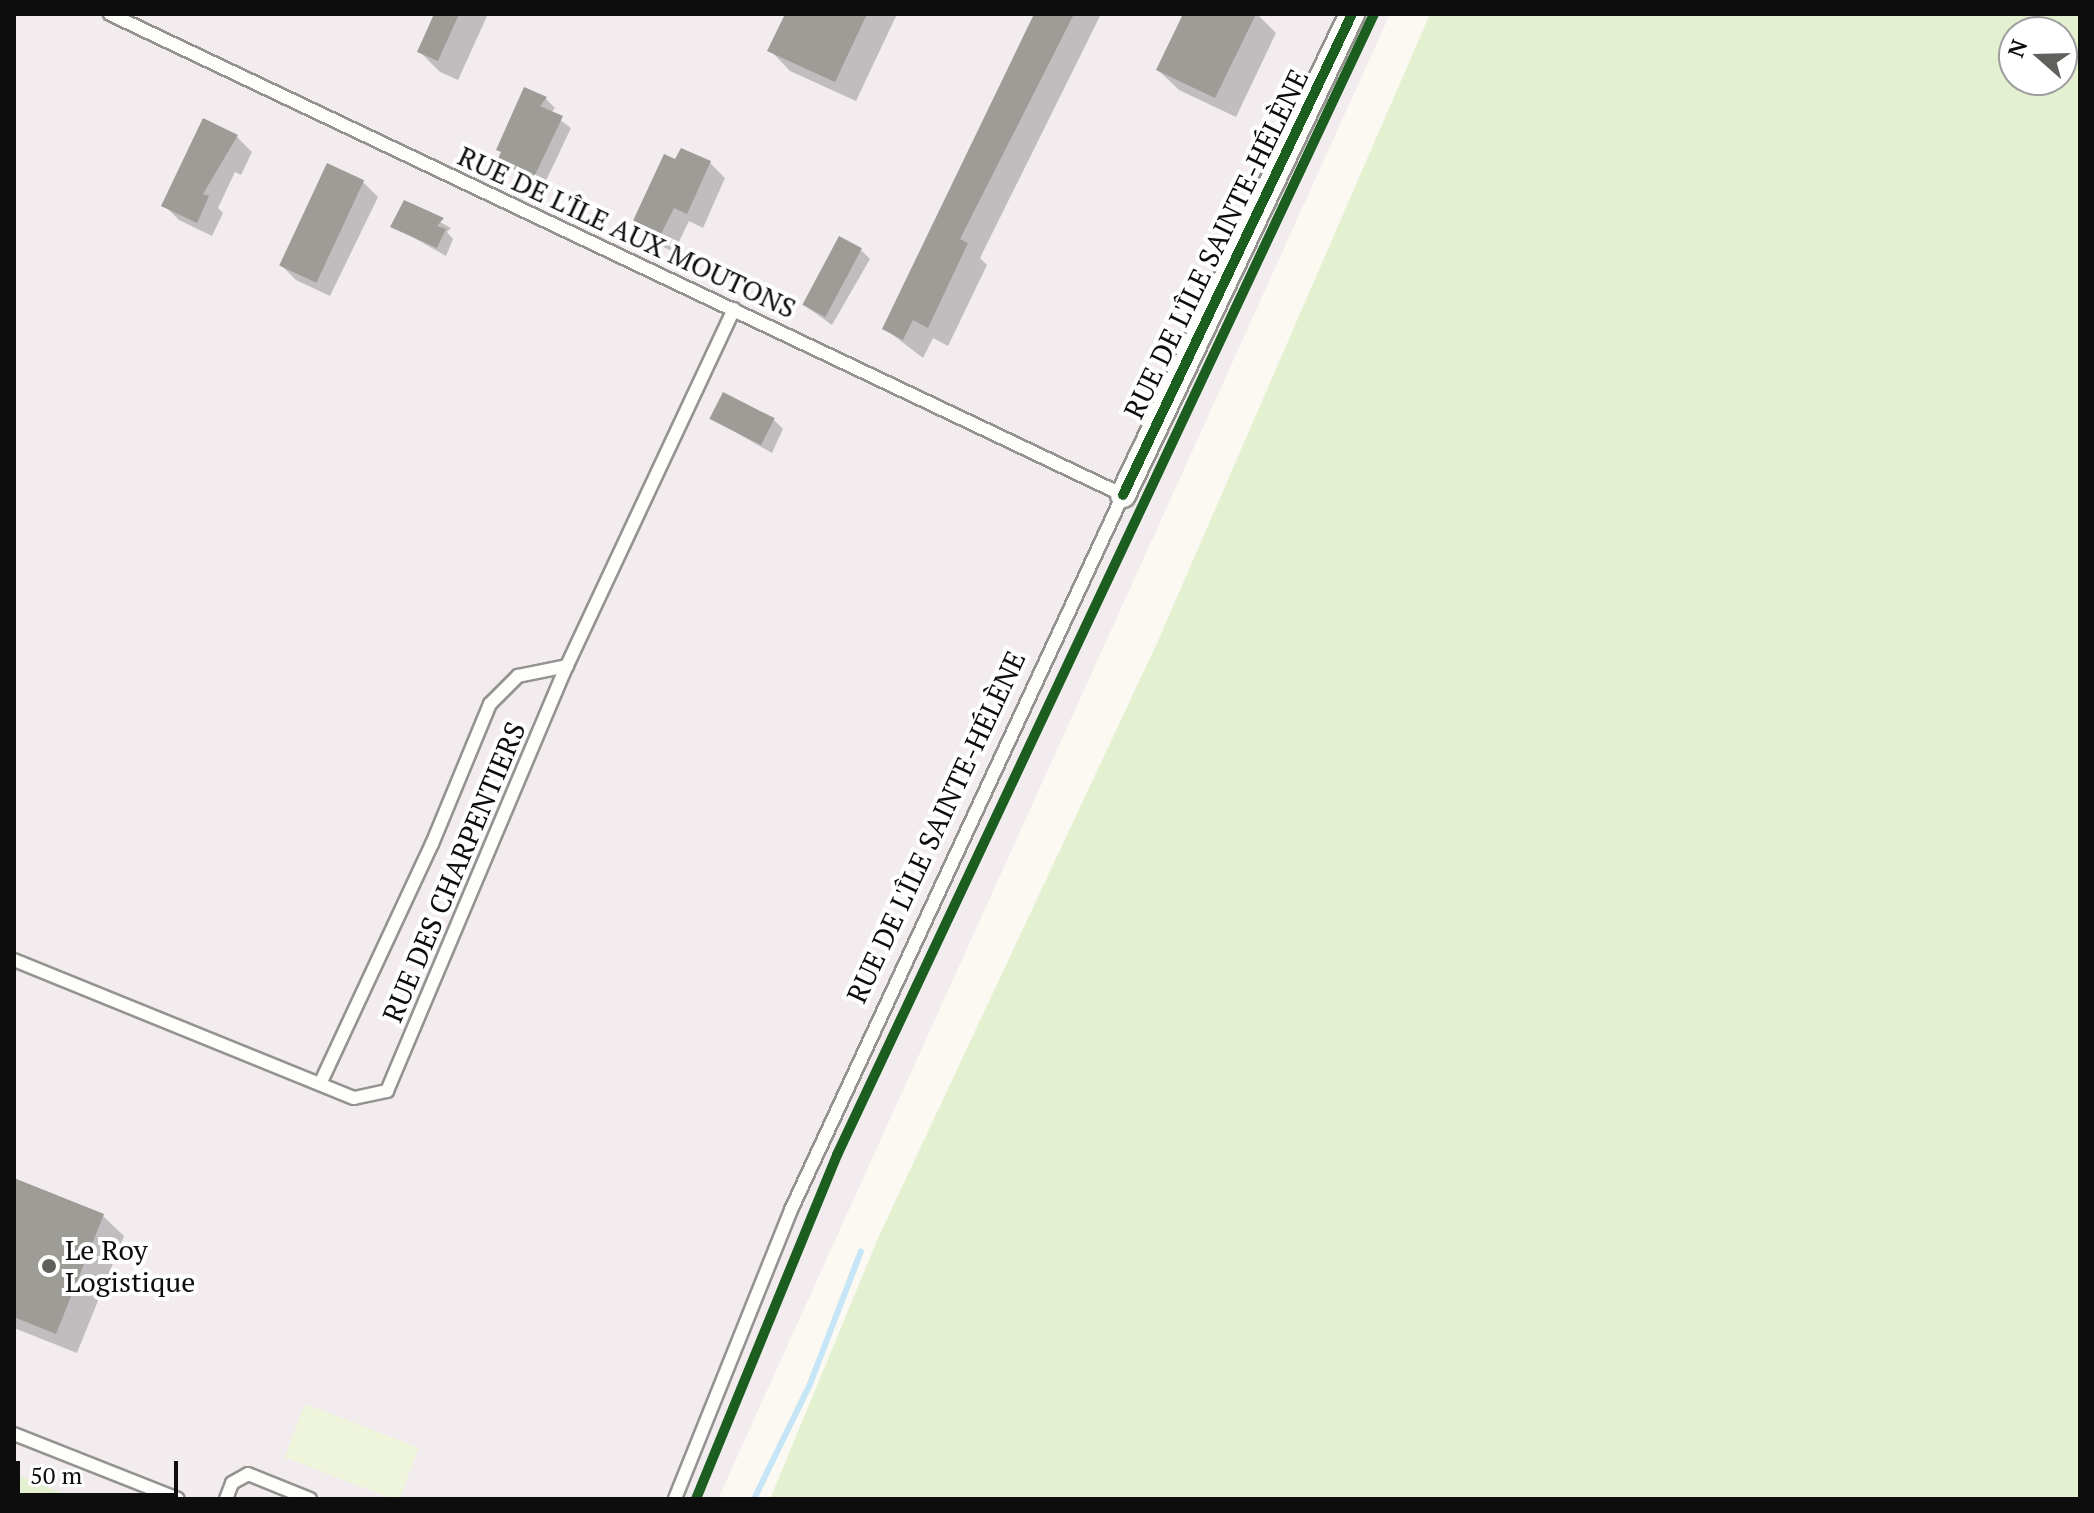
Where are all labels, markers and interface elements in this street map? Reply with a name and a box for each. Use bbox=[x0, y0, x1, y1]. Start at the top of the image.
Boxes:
north arrow bbox=[1998, 16, 2078, 96]
text: N bbox=[2000, 36, 2033, 61]
street label: RUE DE L'ÎLE SAINTE-HÉLÈNE bbox=[1117, 64, 1315, 424]
street label: RUE DE L'ÎLE AUX MOUTONS bbox=[452, 139, 802, 325]
street label: RUE DE L'ÎLE SAINTE-HÉLÈNE bbox=[840, 646, 1032, 1008]
street label: RUE DES CHARPENTIERS bbox=[375, 717, 533, 1027]
place label: Le Roy Logistique bbox=[65, 1233, 195, 1299]
marker: Le Roy Logistique bbox=[40, 1257, 58, 1275]
scale bar bbox=[20, 1445, 182, 1495]
text: 50 m bbox=[30, 1459, 82, 1491]

